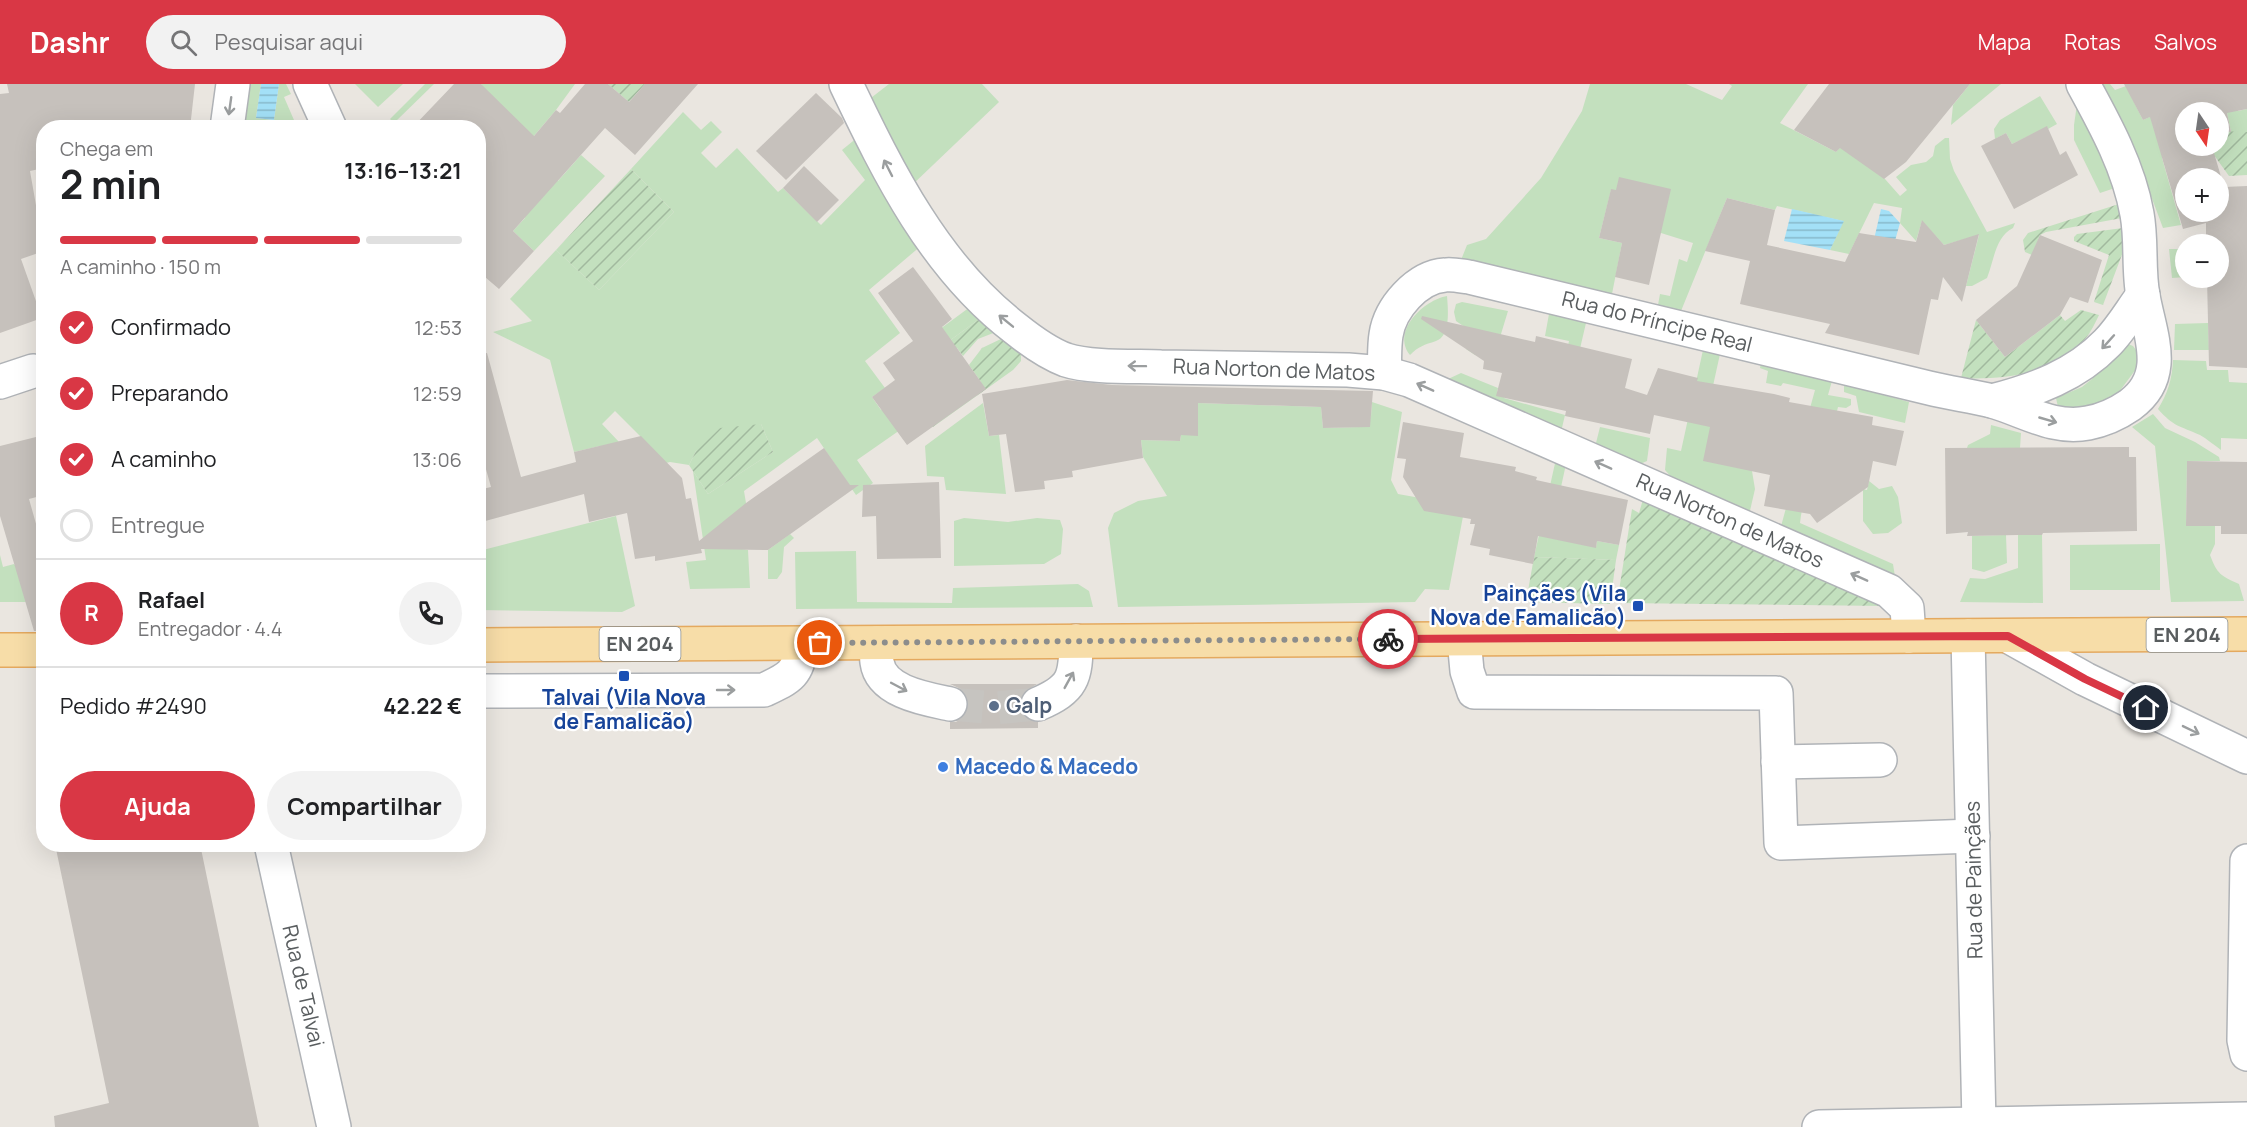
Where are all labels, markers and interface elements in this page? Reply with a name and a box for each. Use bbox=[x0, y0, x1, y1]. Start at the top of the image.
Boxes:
search box bbox=[146, 15, 566, 69]
text: Dashr bbox=[30, 23, 110, 61]
icon: search bbox=[167, 26, 200, 59]
text: Pesquisar aqui bbox=[215, 27, 363, 57]
text: Mapa bbox=[1978, 28, 2031, 56]
text: Rotas bbox=[2064, 28, 2121, 56]
text: Salvos bbox=[2154, 28, 2217, 56]
one-way arrow bbox=[224, 95, 235, 115]
north arrow bbox=[2175, 102, 2229, 156]
map controls bbox=[2175, 102, 2229, 288]
text: Chega em bbox=[60, 135, 153, 162]
text: 13:16–13:21 bbox=[344, 156, 462, 186]
text: 2 min bbox=[60, 157, 161, 211]
one-way arrow bbox=[882, 159, 893, 177]
button: + bbox=[2175, 168, 2229, 222]
button: − bbox=[2175, 234, 2229, 288]
text: A caminho · 150 m bbox=[60, 253, 221, 280]
street label: Rua do Príncipe Real bbox=[1559, 284, 1755, 358]
icon: check bbox=[60, 311, 93, 344]
text: Confirmado bbox=[111, 312, 231, 342]
text: 12:53 bbox=[414, 314, 462, 341]
one-way arrow bbox=[999, 314, 1014, 328]
one-way arrow bbox=[2101, 334, 2115, 349]
street label: Rua Norton de Matos bbox=[1172, 351, 1376, 387]
one-way arrow bbox=[1128, 360, 1148, 372]
icon: check bbox=[60, 377, 93, 410]
text: Preparando bbox=[111, 378, 229, 408]
text: 12:59 bbox=[413, 380, 462, 407]
one-way arrow bbox=[1416, 381, 1434, 392]
one-way arrow bbox=[2038, 415, 2057, 427]
icon: check bbox=[60, 443, 93, 476]
text: A caminho bbox=[111, 444, 217, 474]
text: 13:06 bbox=[413, 446, 462, 473]
one-way arrow bbox=[1595, 459, 1613, 470]
street label: Rua Norton de Matos bbox=[1632, 466, 1829, 574]
text: Entregue bbox=[111, 510, 205, 540]
one-way arrow bbox=[1850, 571, 1868, 582]
place label: Painçães (Vila Nova de Famalicão) bbox=[1430, 579, 1626, 631]
button: phone bbox=[399, 582, 462, 645]
text: Rafael bbox=[138, 585, 205, 615]
text: R bbox=[84, 598, 99, 628]
marker: Painçães (Vila Nova de Famalicão) bbox=[1631, 599, 1645, 613]
courier bbox=[1358, 609, 1418, 669]
text: Entregador · 4.4 bbox=[138, 615, 283, 642]
pin bbox=[794, 617, 845, 668]
road number: EN 204 bbox=[2146, 618, 2228, 652]
icon: bike bbox=[1372, 623, 1405, 656]
icon: bag bbox=[803, 626, 836, 659]
road number: EN 204 bbox=[600, 627, 680, 661]
marker: Talvai (Vila Nova de Famalicão) bbox=[617, 669, 631, 683]
one-way arrow bbox=[1063, 672, 1075, 689]
one-way arrow bbox=[890, 682, 908, 694]
pin bbox=[2120, 682, 2171, 733]
place label: Talvai (Vila Nova de Famalicão) bbox=[542, 683, 706, 735]
one-way arrow bbox=[715, 684, 735, 696]
text: Pedido #2490 bbox=[60, 691, 207, 721]
text: 42.22 € bbox=[383, 691, 462, 721]
place label: Galp bbox=[1006, 691, 1052, 719]
icon: home bbox=[2129, 691, 2162, 724]
marker: Galp bbox=[987, 699, 1001, 713]
one-way arrow bbox=[2181, 724, 2199, 736]
place label: Macedo & Macedo bbox=[955, 752, 1138, 780]
marker: Macedo & Macedo bbox=[936, 760, 950, 774]
button: Ajuda bbox=[60, 771, 255, 840]
button: Compartilhar bbox=[267, 771, 462, 840]
street label: Rua de Painçães bbox=[1958, 801, 1988, 959]
street label: Rua de Talvai bbox=[276, 922, 332, 1050]

